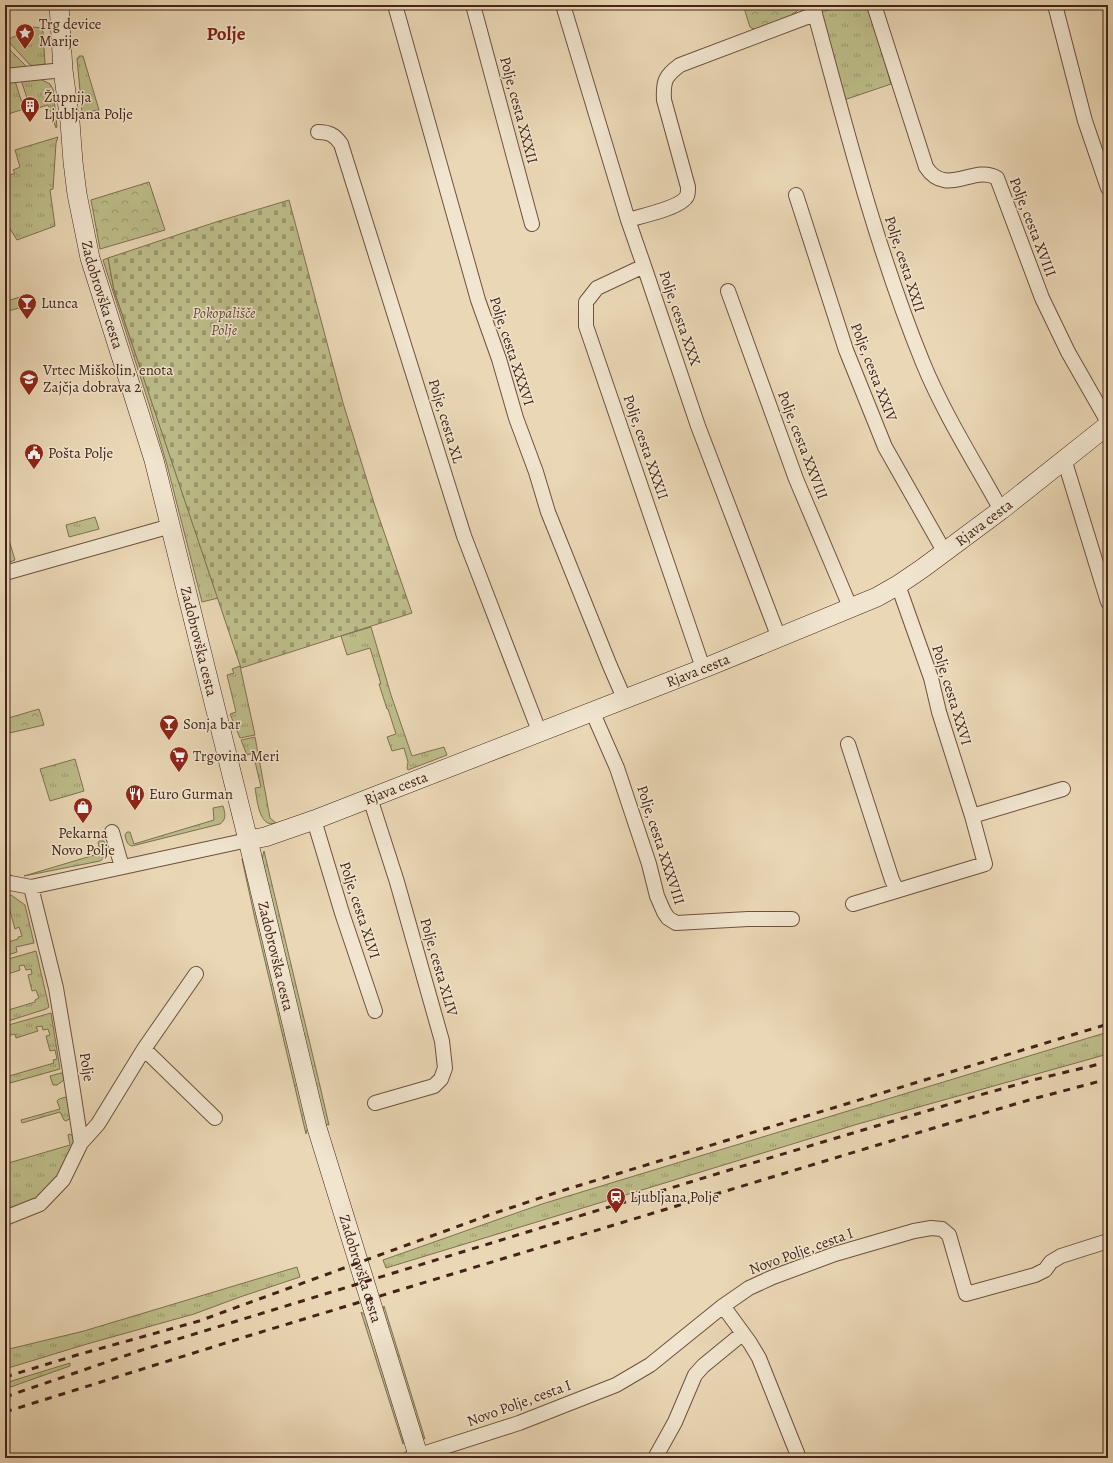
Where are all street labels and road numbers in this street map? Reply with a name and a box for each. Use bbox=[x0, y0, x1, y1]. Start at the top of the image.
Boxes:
street label: Polje, cesta XXXII bbox=[495, 54, 543, 166]
street label: Polje, cesta XVIII bbox=[1005, 174, 1061, 280]
street label: Polje, cesta XXII bbox=[880, 213, 930, 315]
street label: Zadobrovška cesta bbox=[77, 239, 128, 351]
street label: Polje, cesta XXX bbox=[654, 268, 706, 368]
street label: Polje, cesta XXXVI bbox=[485, 294, 539, 408]
street label: Polje, cesta XXIV bbox=[846, 320, 902, 425]
street label: Polje, cesta XL bbox=[424, 376, 468, 466]
street label: Polje, cesta XXVIII bbox=[773, 388, 833, 502]
street label: Polje, cesta XXXII bbox=[619, 392, 673, 502]
street label: Rjava cesta bbox=[951, 495, 1017, 551]
street label: Zadobrovška cesta bbox=[176, 584, 222, 698]
street label: Polje, cesta XXVI bbox=[927, 642, 977, 748]
street label: Rjava cesta bbox=[663, 649, 733, 692]
street label: Rjava cesta bbox=[361, 767, 431, 810]
street label: Polje, cesta XXXVIII bbox=[632, 783, 690, 907]
street label: Polje, cesta XLVI bbox=[335, 859, 385, 961]
street label: Zadobrovška cesta bbox=[253, 899, 299, 1013]
street label: Polje, cesta XLIV bbox=[415, 916, 463, 1019]
street label: Polje bbox=[75, 1051, 99, 1083]
street label: Zadobrovška cesta bbox=[334, 1212, 387, 1325]
street label: Novo Polje, cesta I bbox=[746, 1223, 856, 1279]
street label: Novo Polje, cesta I bbox=[464, 1375, 574, 1431]

